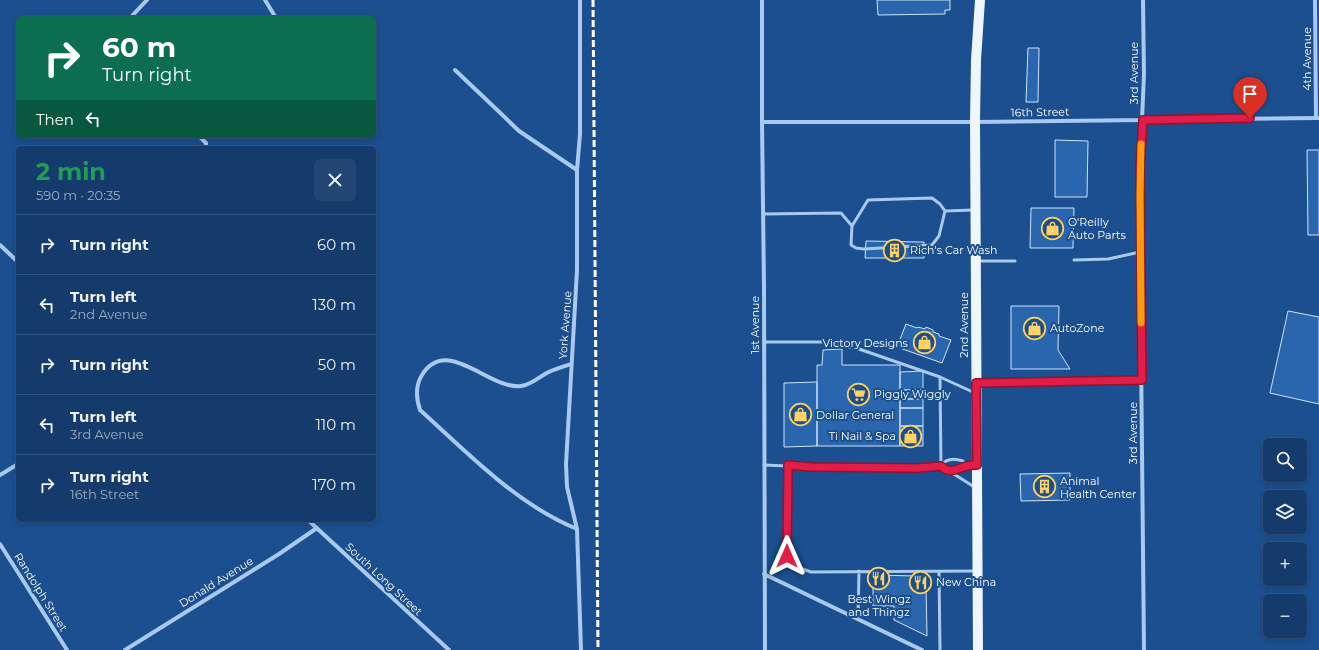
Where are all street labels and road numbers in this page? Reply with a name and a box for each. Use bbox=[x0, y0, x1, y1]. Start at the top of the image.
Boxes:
street label: 4th Avenue bbox=[1300, 27, 1314, 91]
street label: 3rd Avenue bbox=[1127, 41, 1141, 104]
street label: 16th Street bbox=[1011, 104, 1070, 120]
street label: York Avenue bbox=[556, 290, 574, 360]
street label: 2nd Avenue bbox=[957, 292, 971, 358]
street label: 1st Avenue bbox=[748, 296, 762, 354]
street label: 3rd Avenue bbox=[1126, 401, 1140, 464]
street label: South Long Street bbox=[343, 540, 426, 619]
street label: Randolph Street bbox=[11, 550, 71, 634]
street label: Donald Avenue bbox=[176, 553, 256, 610]

